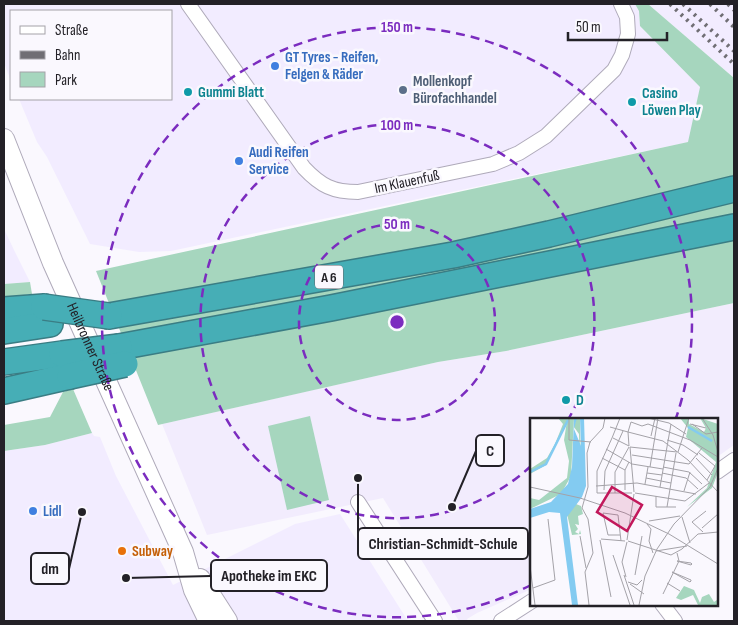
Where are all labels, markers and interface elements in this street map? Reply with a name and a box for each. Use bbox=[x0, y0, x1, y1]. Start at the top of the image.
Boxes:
legend bbox=[10, 10, 172, 100]
scale bar bbox=[568, 10, 667, 42]
text: 150 m bbox=[381, 18, 413, 37]
text: 50 m bbox=[576, 18, 601, 37]
text: Straße bbox=[55, 21, 88, 40]
text: Bahn bbox=[55, 46, 80, 65]
place label: GT Tyres - Reifen, Felgen & Räder bbox=[285, 48, 379, 84]
marker: GT Tyres - Reifen, Felgen & Räder bbox=[269, 60, 281, 72]
text: Park bbox=[55, 71, 77, 90]
place label: Mollenkopf Bürofachhandel bbox=[413, 72, 497, 108]
place label: Gummi Blatt bbox=[198, 83, 264, 102]
marker: Mollenkopf Bürofachhandel bbox=[397, 84, 409, 96]
place label: Casino Löwen Play bbox=[642, 84, 702, 120]
marker: Gummi Blatt bbox=[182, 86, 194, 98]
marker: Casino Löwen Play bbox=[626, 96, 638, 108]
text: 100 m bbox=[381, 116, 413, 135]
place label: Audi Reifen Service bbox=[248, 143, 309, 179]
marker: Audi Reifen Service bbox=[233, 155, 245, 167]
street label: Im Klauenfuß bbox=[373, 166, 441, 198]
text: 50 m bbox=[384, 215, 410, 234]
road number: A 6 bbox=[315, 266, 343, 288]
street label: Heilbronner Straße bbox=[63, 300, 119, 394]
centre of rings bbox=[388, 313, 406, 331]
place label: D bbox=[576, 391, 584, 410]
marker: D bbox=[560, 394, 572, 406]
inset map bbox=[530, 418, 718, 605]
callout: C bbox=[476, 435, 504, 466]
text: C bbox=[486, 442, 494, 461]
place label: Lidl bbox=[43, 502, 62, 521]
marker: Lidl bbox=[27, 505, 39, 517]
callout: Christian-Schmidt-Schule bbox=[358, 528, 528, 559]
text: Christian-Schmidt-Schule bbox=[368, 535, 518, 554]
place label: Subway bbox=[132, 542, 174, 561]
marker: Subway bbox=[116, 545, 128, 557]
callout: dm bbox=[31, 553, 69, 584]
text: dm bbox=[41, 560, 59, 579]
callout: Apotheke im EKC bbox=[211, 560, 327, 591]
text: Apotheke im EKC bbox=[220, 567, 317, 586]

